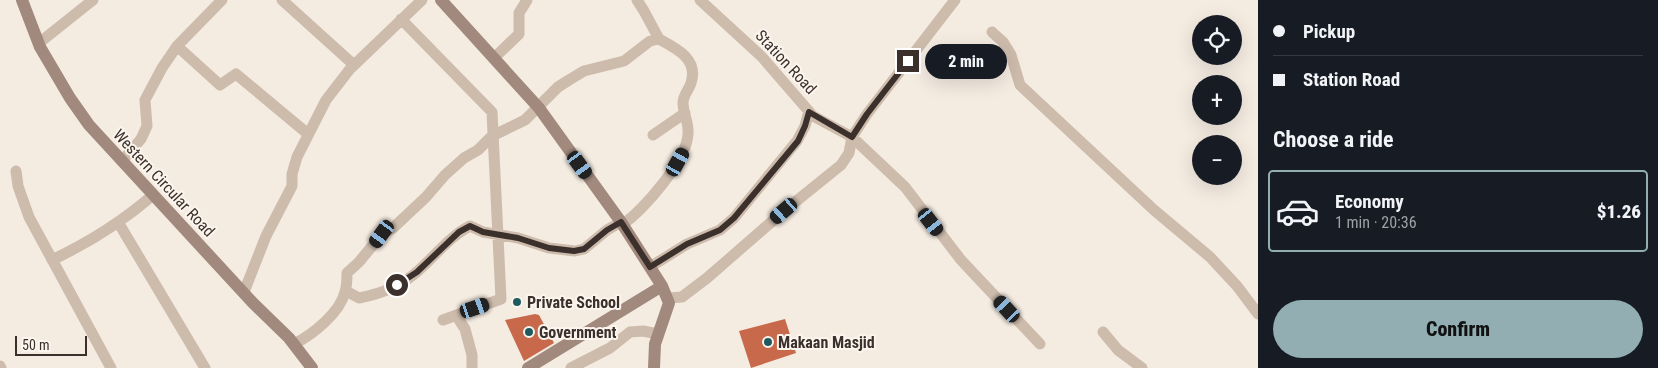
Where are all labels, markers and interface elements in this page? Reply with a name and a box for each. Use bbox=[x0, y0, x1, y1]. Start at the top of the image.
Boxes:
map controls bbox=[1192, 15, 1242, 185]
button: locate bbox=[1192, 15, 1242, 65]
text: Pickup bbox=[1303, 20, 1355, 43]
street label: Station Road bbox=[752, 26, 820, 98]
callout: 2 min bbox=[926, 44, 1008, 78]
route end bbox=[897, 50, 919, 72]
text: 2 min bbox=[948, 52, 984, 71]
text: Station Road bbox=[1303, 68, 1400, 91]
button: + bbox=[1192, 75, 1242, 125]
street label: Western Circular Road bbox=[109, 125, 219, 241]
text: Choose a ride bbox=[1273, 127, 1394, 152]
button: − bbox=[1192, 135, 1242, 185]
car bbox=[664, 145, 691, 179]
car bbox=[565, 148, 594, 182]
icon: car bbox=[1275, 189, 1320, 234]
text: Economy bbox=[1335, 190, 1404, 213]
car bbox=[767, 195, 800, 227]
text: $1.26 bbox=[1597, 200, 1641, 223]
car bbox=[915, 206, 946, 238]
text: 1 min · 20:36 bbox=[1335, 213, 1417, 232]
car bbox=[367, 217, 396, 251]
route start bbox=[386, 274, 408, 296]
place label: Private School bbox=[527, 293, 620, 312]
car bbox=[991, 293, 1022, 325]
car bbox=[458, 296, 491, 320]
marker: Private School bbox=[511, 296, 523, 308]
button: Confirm bbox=[1273, 300, 1643, 358]
place label: Government bbox=[539, 323, 617, 342]
marker: Government bbox=[523, 326, 535, 338]
scale bar bbox=[15, 333, 88, 356]
place label: Makaan Masjid bbox=[778, 333, 875, 352]
marker: Makaan Masjid bbox=[762, 336, 774, 348]
text: 50 m bbox=[22, 337, 50, 353]

